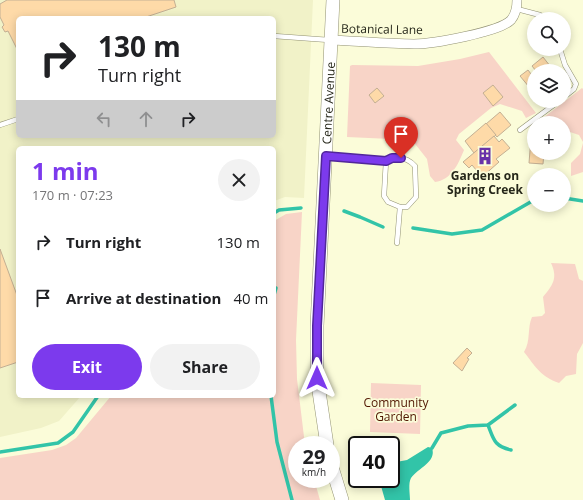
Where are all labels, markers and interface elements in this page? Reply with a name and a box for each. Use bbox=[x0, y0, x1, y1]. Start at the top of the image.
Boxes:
map controls bbox=[527, 12, 571, 212]
button: search bbox=[527, 12, 571, 56]
street label: Botanical Lane bbox=[341, 20, 423, 38]
text: 130 m bbox=[98, 27, 181, 65]
icon: right bbox=[32, 32, 84, 84]
street label: Centre Avenue bbox=[317, 61, 338, 145]
text: Turn right bbox=[98, 63, 181, 87]
button: layers bbox=[527, 64, 571, 108]
icon: left bbox=[93, 108, 115, 130]
icon: ahead bbox=[135, 108, 157, 130]
icon: right bbox=[177, 108, 199, 130]
button: + bbox=[527, 116, 571, 160]
pin bbox=[384, 117, 418, 158]
icon: arrive bbox=[390, 123, 412, 145]
building icon: Gardens on Spring Creek bbox=[475, 146, 495, 166]
text: 1 min bbox=[32, 154, 99, 187]
button: close bbox=[218, 159, 260, 201]
place label: Gardens on Spring Creek bbox=[447, 167, 523, 198]
button: − bbox=[527, 168, 571, 212]
text: 170 m · 07:23 bbox=[32, 186, 113, 204]
icon: right bbox=[32, 231, 54, 253]
text: Turn right bbox=[66, 232, 141, 252]
text: 130 m bbox=[216, 232, 260, 252]
icon: arrive bbox=[32, 287, 54, 309]
text: Arrive at destination bbox=[66, 288, 221, 308]
text: 40 m bbox=[233, 288, 268, 308]
button: Exit bbox=[32, 344, 142, 390]
button: Share bbox=[150, 344, 260, 390]
position arrow bbox=[296, 357, 338, 399]
park label: Community Garden bbox=[363, 394, 429, 425]
speed limit sign: 40 bbox=[348, 436, 400, 488]
text: 29 bbox=[303, 443, 325, 470]
text: km/h bbox=[302, 465, 326, 479]

